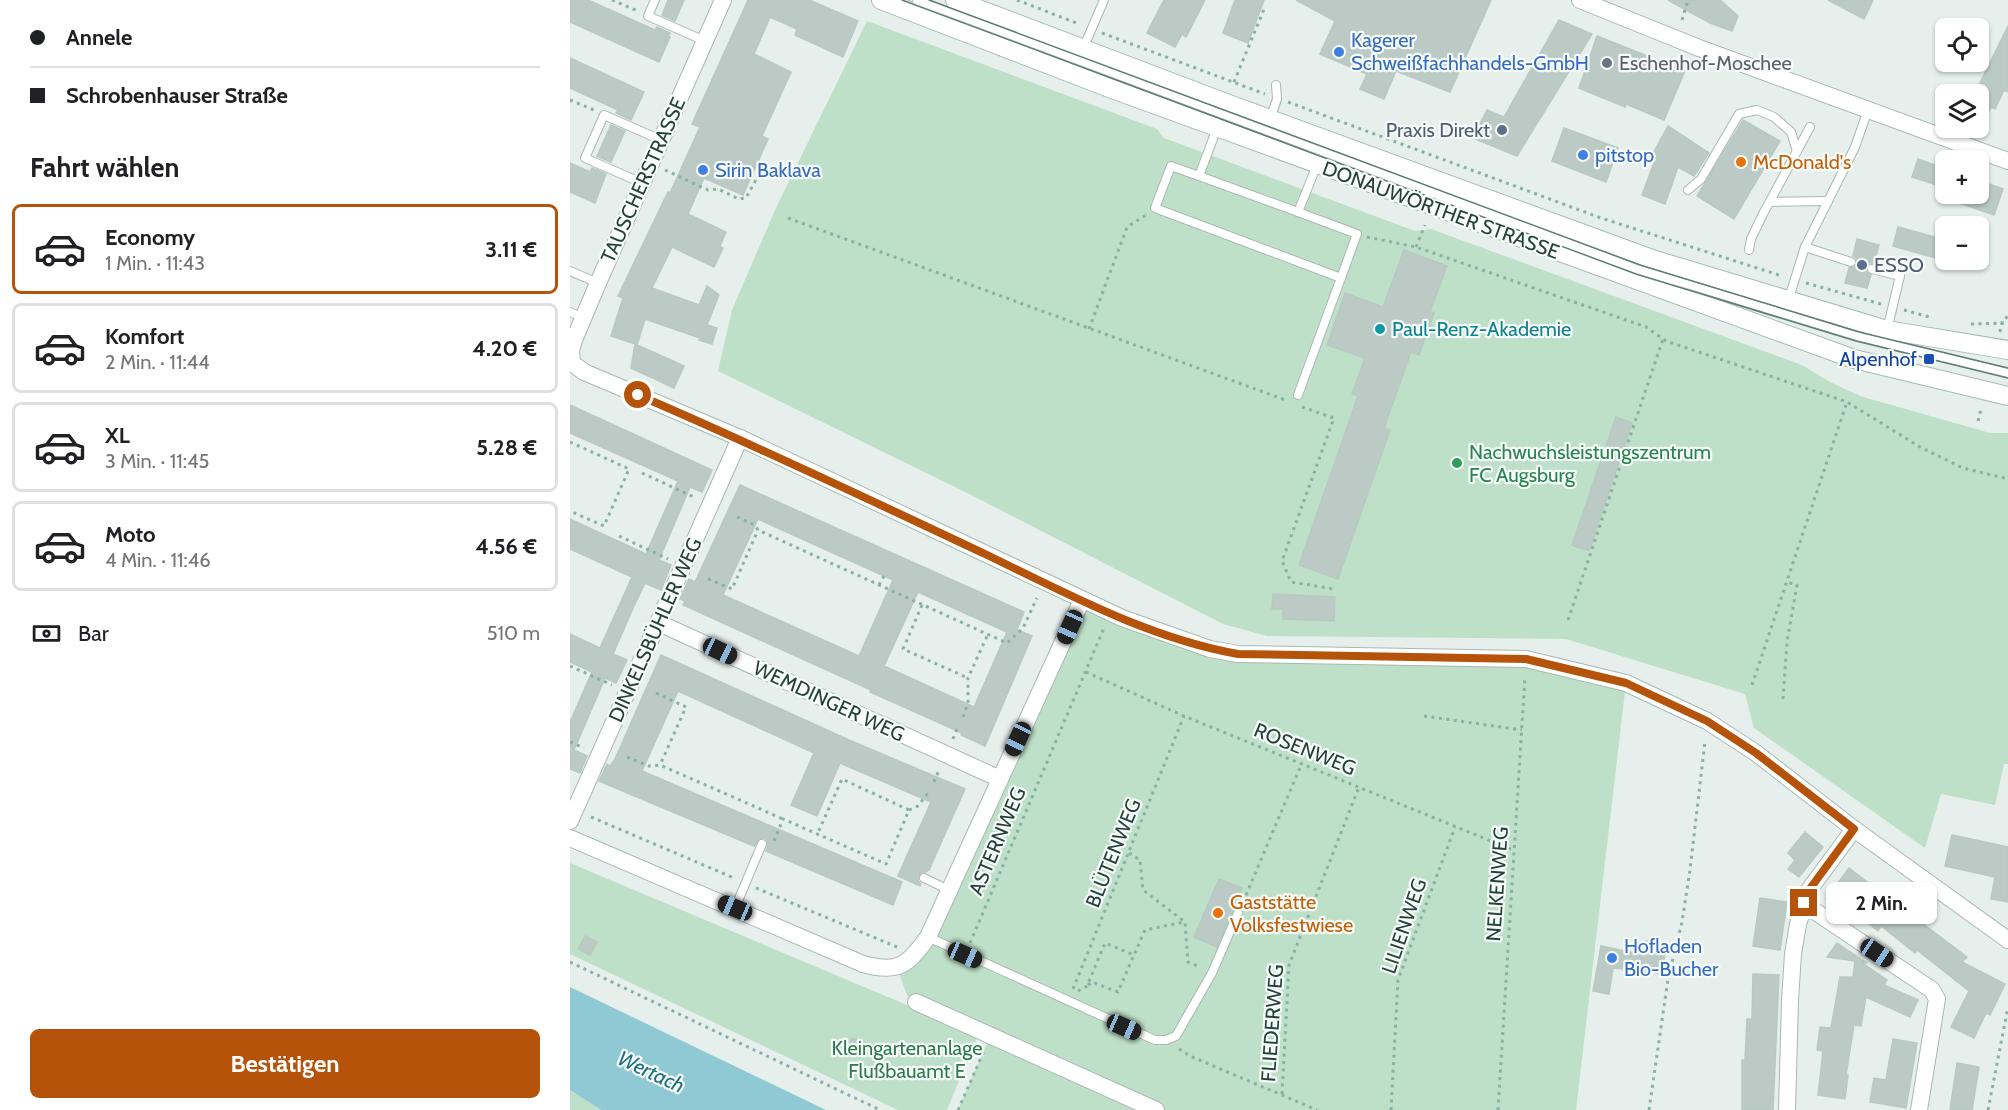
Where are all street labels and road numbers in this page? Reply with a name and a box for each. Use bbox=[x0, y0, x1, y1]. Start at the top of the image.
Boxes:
street label: TAUSCHERSTRASSE bbox=[596, 94, 690, 266]
street label: DONAUWÖRTHER STRASSE bbox=[1319, 156, 1563, 264]
street label: DINKELSBÜHLER WEG bbox=[604, 534, 706, 726]
street label: WEMDINGER WEG bbox=[750, 655, 908, 747]
street label: ROSENWEG bbox=[1251, 718, 1359, 780]
street label: ASTERNWEG bbox=[963, 783, 1031, 899]
street label: BLÜTENWEG bbox=[1080, 795, 1146, 911]
street label: NELKENWEG bbox=[1481, 826, 1513, 942]
street label: LILIENWEG bbox=[1377, 875, 1431, 977]
street label: FLIEDERWEG bbox=[1256, 964, 1288, 1082]

